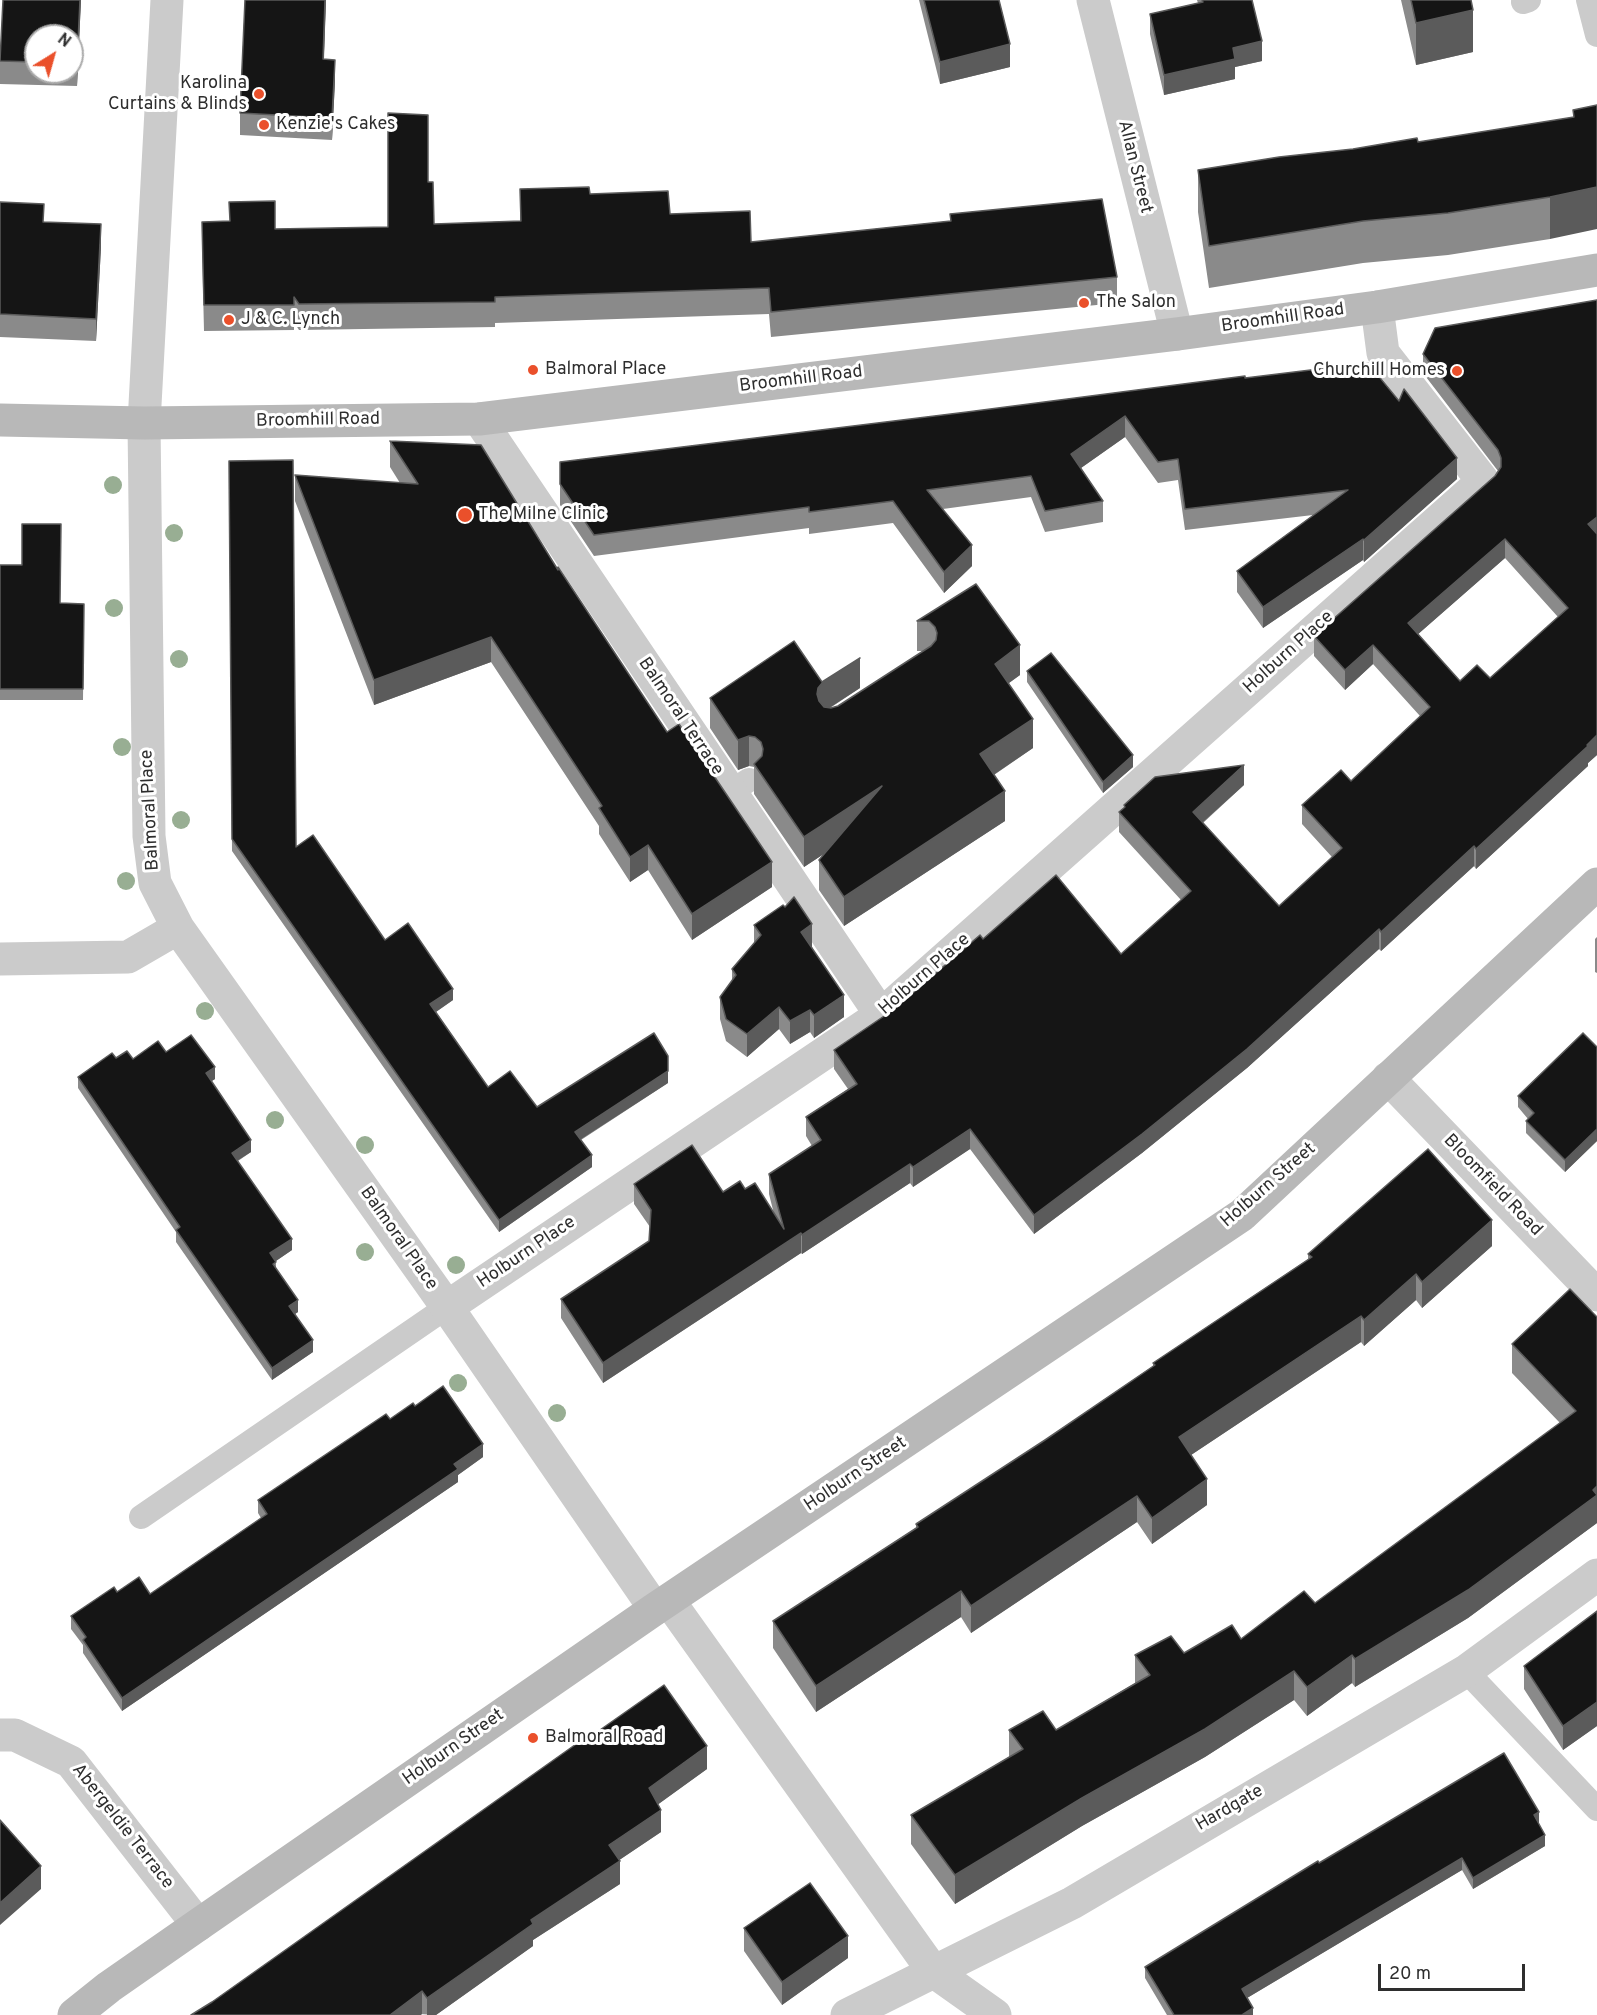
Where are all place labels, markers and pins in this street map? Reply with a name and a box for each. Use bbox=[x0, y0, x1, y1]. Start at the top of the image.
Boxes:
place label: Karolina Curtains & Blinds bbox=[108, 73, 247, 116]
marker: Karolina Curtains & Blinds bbox=[252, 87, 266, 101]
place label: Kenzie's Cakes bbox=[276, 114, 395, 136]
marker: Kenzie's Cakes bbox=[257, 118, 271, 132]
place label: The Salon bbox=[1096, 292, 1176, 314]
marker: The Salon bbox=[1077, 296, 1091, 310]
place label: J & C. Lynch bbox=[241, 309, 340, 331]
marker: J & C. Lynch bbox=[222, 313, 236, 327]
place label: Balmoral Place bbox=[545, 359, 666, 381]
place label: Churchill Homes bbox=[1313, 360, 1445, 382]
marker: Balmoral Place bbox=[526, 363, 540, 377]
marker: Churchill Homes bbox=[1450, 364, 1464, 378]
place label: The Milne Clinic bbox=[478, 504, 606, 526]
marker: The Milne Clinic bbox=[456, 506, 474, 524]
place label: Balmoral Road bbox=[545, 1727, 663, 1749]
marker: Balmoral Road bbox=[526, 1731, 540, 1745]

